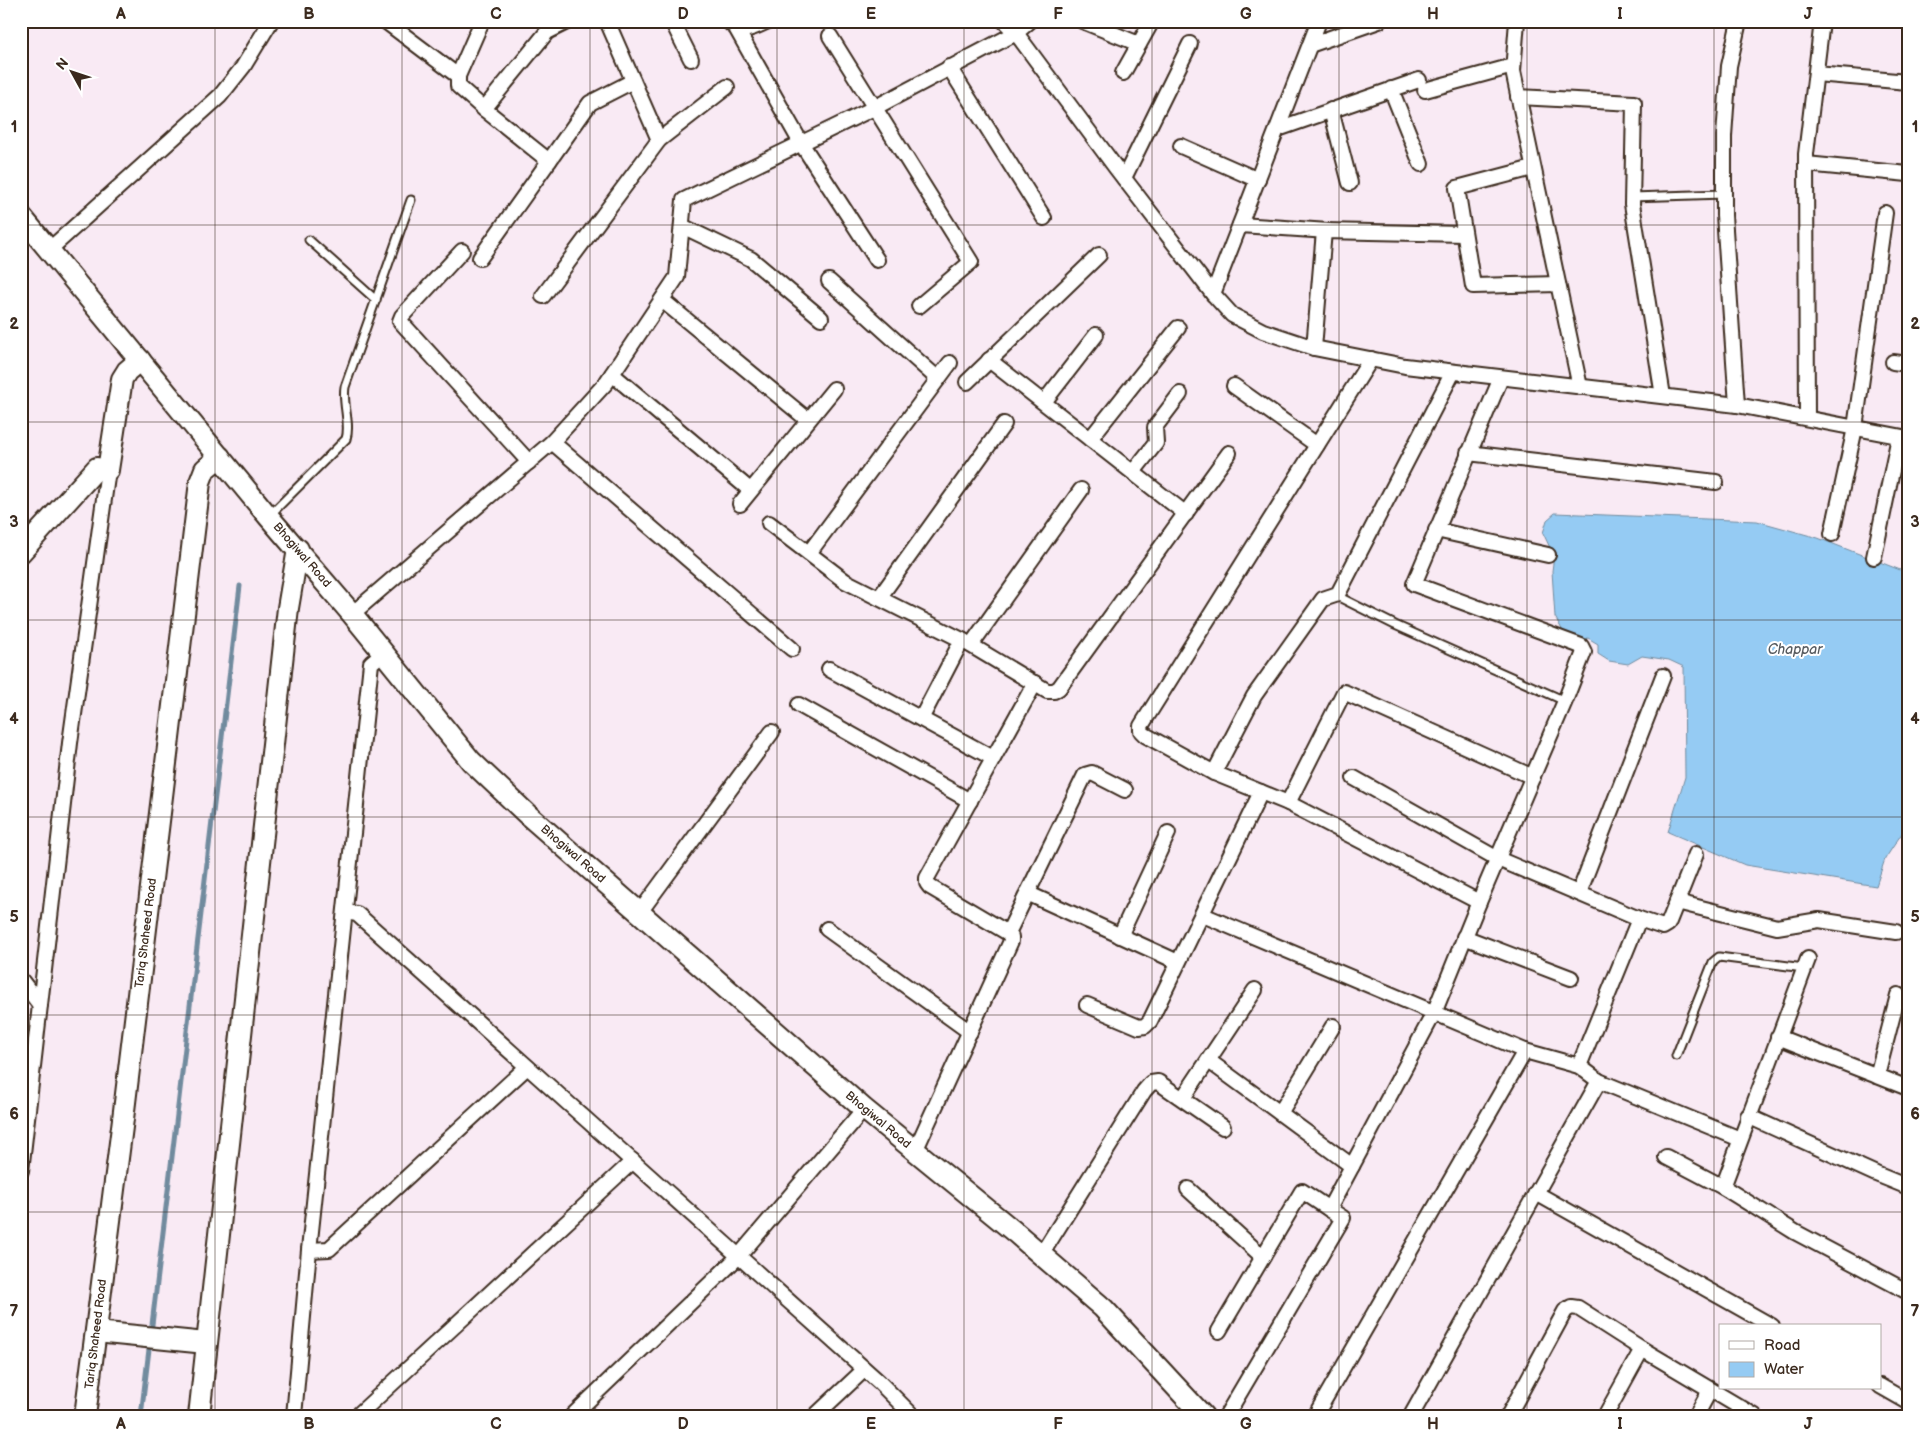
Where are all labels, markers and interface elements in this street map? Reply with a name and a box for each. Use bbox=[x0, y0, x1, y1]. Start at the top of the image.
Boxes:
text: A bbox=[115, 5, 126, 24]
text: B bbox=[303, 5, 315, 24]
text: C bbox=[490, 5, 502, 24]
text: D bbox=[677, 5, 689, 24]
text: E bbox=[866, 5, 876, 24]
text: F bbox=[1053, 5, 1063, 24]
text: G bbox=[1240, 5, 1252, 24]
text: H bbox=[1427, 5, 1439, 24]
text: I bbox=[1617, 5, 1623, 24]
text: J bbox=[1804, 5, 1813, 24]
north arrow bbox=[48, 48, 98, 98]
text: N bbox=[53, 54, 72, 73]
text: 1 bbox=[11, 118, 17, 137]
text: 1 bbox=[1912, 118, 1918, 137]
text: 2 bbox=[9, 315, 19, 334]
text: 2 bbox=[1910, 315, 1920, 334]
text: 3 bbox=[9, 513, 19, 532]
text: 3 bbox=[1910, 513, 1920, 532]
street label: Bhogiwal Road bbox=[270, 519, 334, 591]
water label: Chappar bbox=[1768, 641, 1823, 658]
text: 4 bbox=[9, 710, 19, 729]
text: 4 bbox=[1910, 710, 1920, 729]
street label: Bhogiwal Road bbox=[537, 822, 609, 886]
street label: Tariq Shaheed Road bbox=[132, 877, 160, 989]
text: 5 bbox=[9, 908, 19, 927]
text: 5 bbox=[1910, 908, 1920, 927]
street label: Bhogiwal Road bbox=[842, 1088, 914, 1152]
text: 6 bbox=[9, 1105, 19, 1124]
text: 6 bbox=[1910, 1105, 1920, 1124]
street label: Tariq Shaheed Road bbox=[82, 1278, 110, 1390]
text: 7 bbox=[10, 1302, 19, 1321]
text: 7 bbox=[1911, 1302, 1920, 1321]
legend bbox=[1719, 1324, 1882, 1390]
text: Road bbox=[1764, 1336, 1800, 1355]
text: Water bbox=[1764, 1360, 1804, 1379]
text: A bbox=[115, 1415, 126, 1434]
text: B bbox=[303, 1415, 315, 1434]
text: C bbox=[490, 1415, 502, 1434]
text: D bbox=[677, 1415, 689, 1434]
text: E bbox=[866, 1415, 876, 1434]
text: F bbox=[1053, 1415, 1063, 1434]
text: G bbox=[1240, 1415, 1252, 1434]
text: H bbox=[1427, 1415, 1439, 1434]
text: I bbox=[1617, 1415, 1623, 1434]
text: J bbox=[1804, 1415, 1813, 1434]

